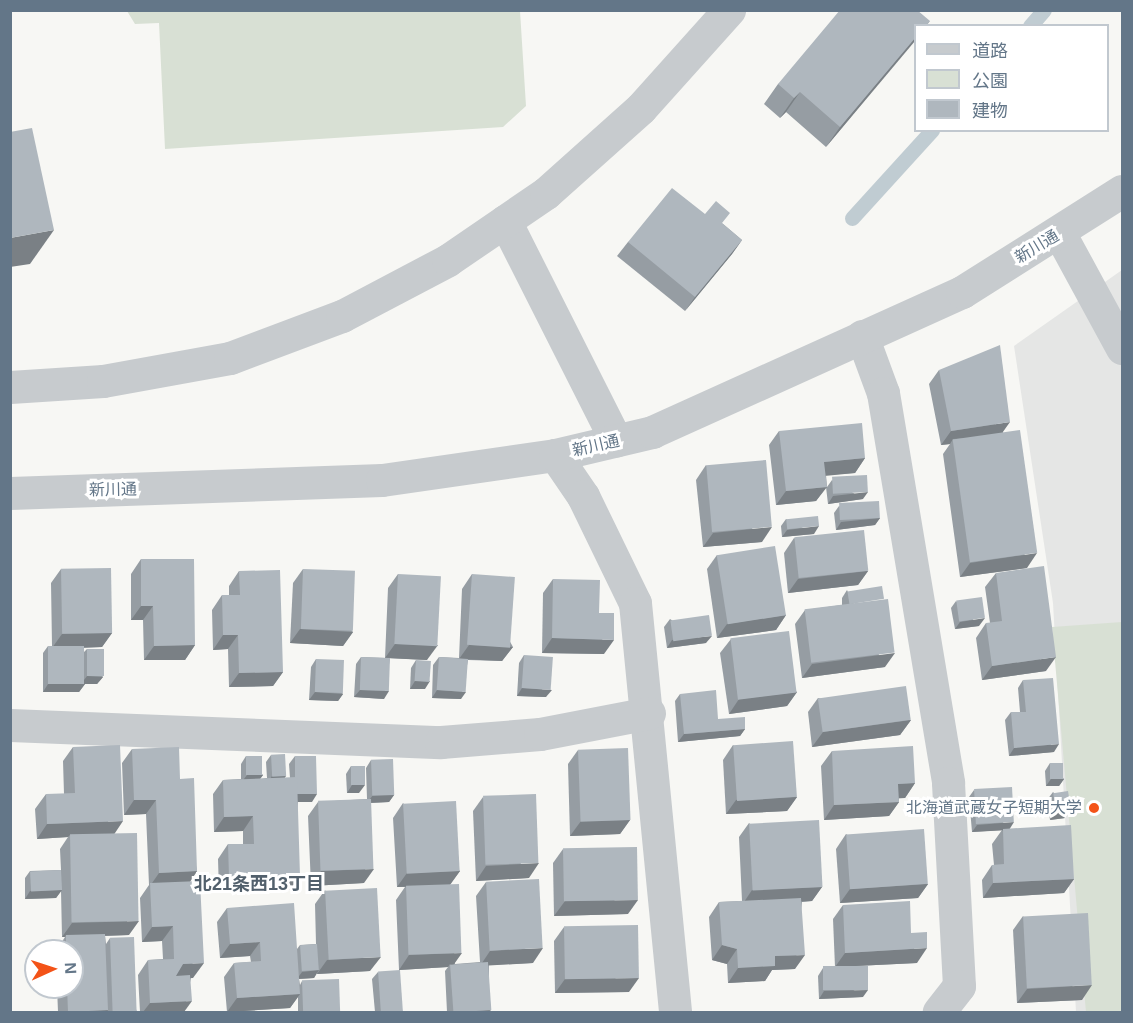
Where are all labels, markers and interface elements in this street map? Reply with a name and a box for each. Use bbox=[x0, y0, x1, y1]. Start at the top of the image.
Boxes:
legend bbox=[914, 24, 1109, 132]
text: 道路 bbox=[972, 41, 1008, 61]
text: 公園 bbox=[972, 71, 1008, 91]
text: 建物 bbox=[972, 101, 1008, 121]
street label: 新川通 bbox=[1011, 226, 1063, 268]
street label: 新川通 bbox=[570, 431, 622, 461]
street label: 新川通 bbox=[89, 480, 137, 500]
place label: 北海道武蔵女子短期大学 bbox=[906, 798, 1082, 818]
marker: 北海道武蔵女子短期大学 bbox=[1087, 801, 1101, 815]
district label: 北21条西13丁目 bbox=[194, 873, 324, 895]
north arrow bbox=[24, 939, 84, 999]
text: N bbox=[62, 962, 79, 974]

